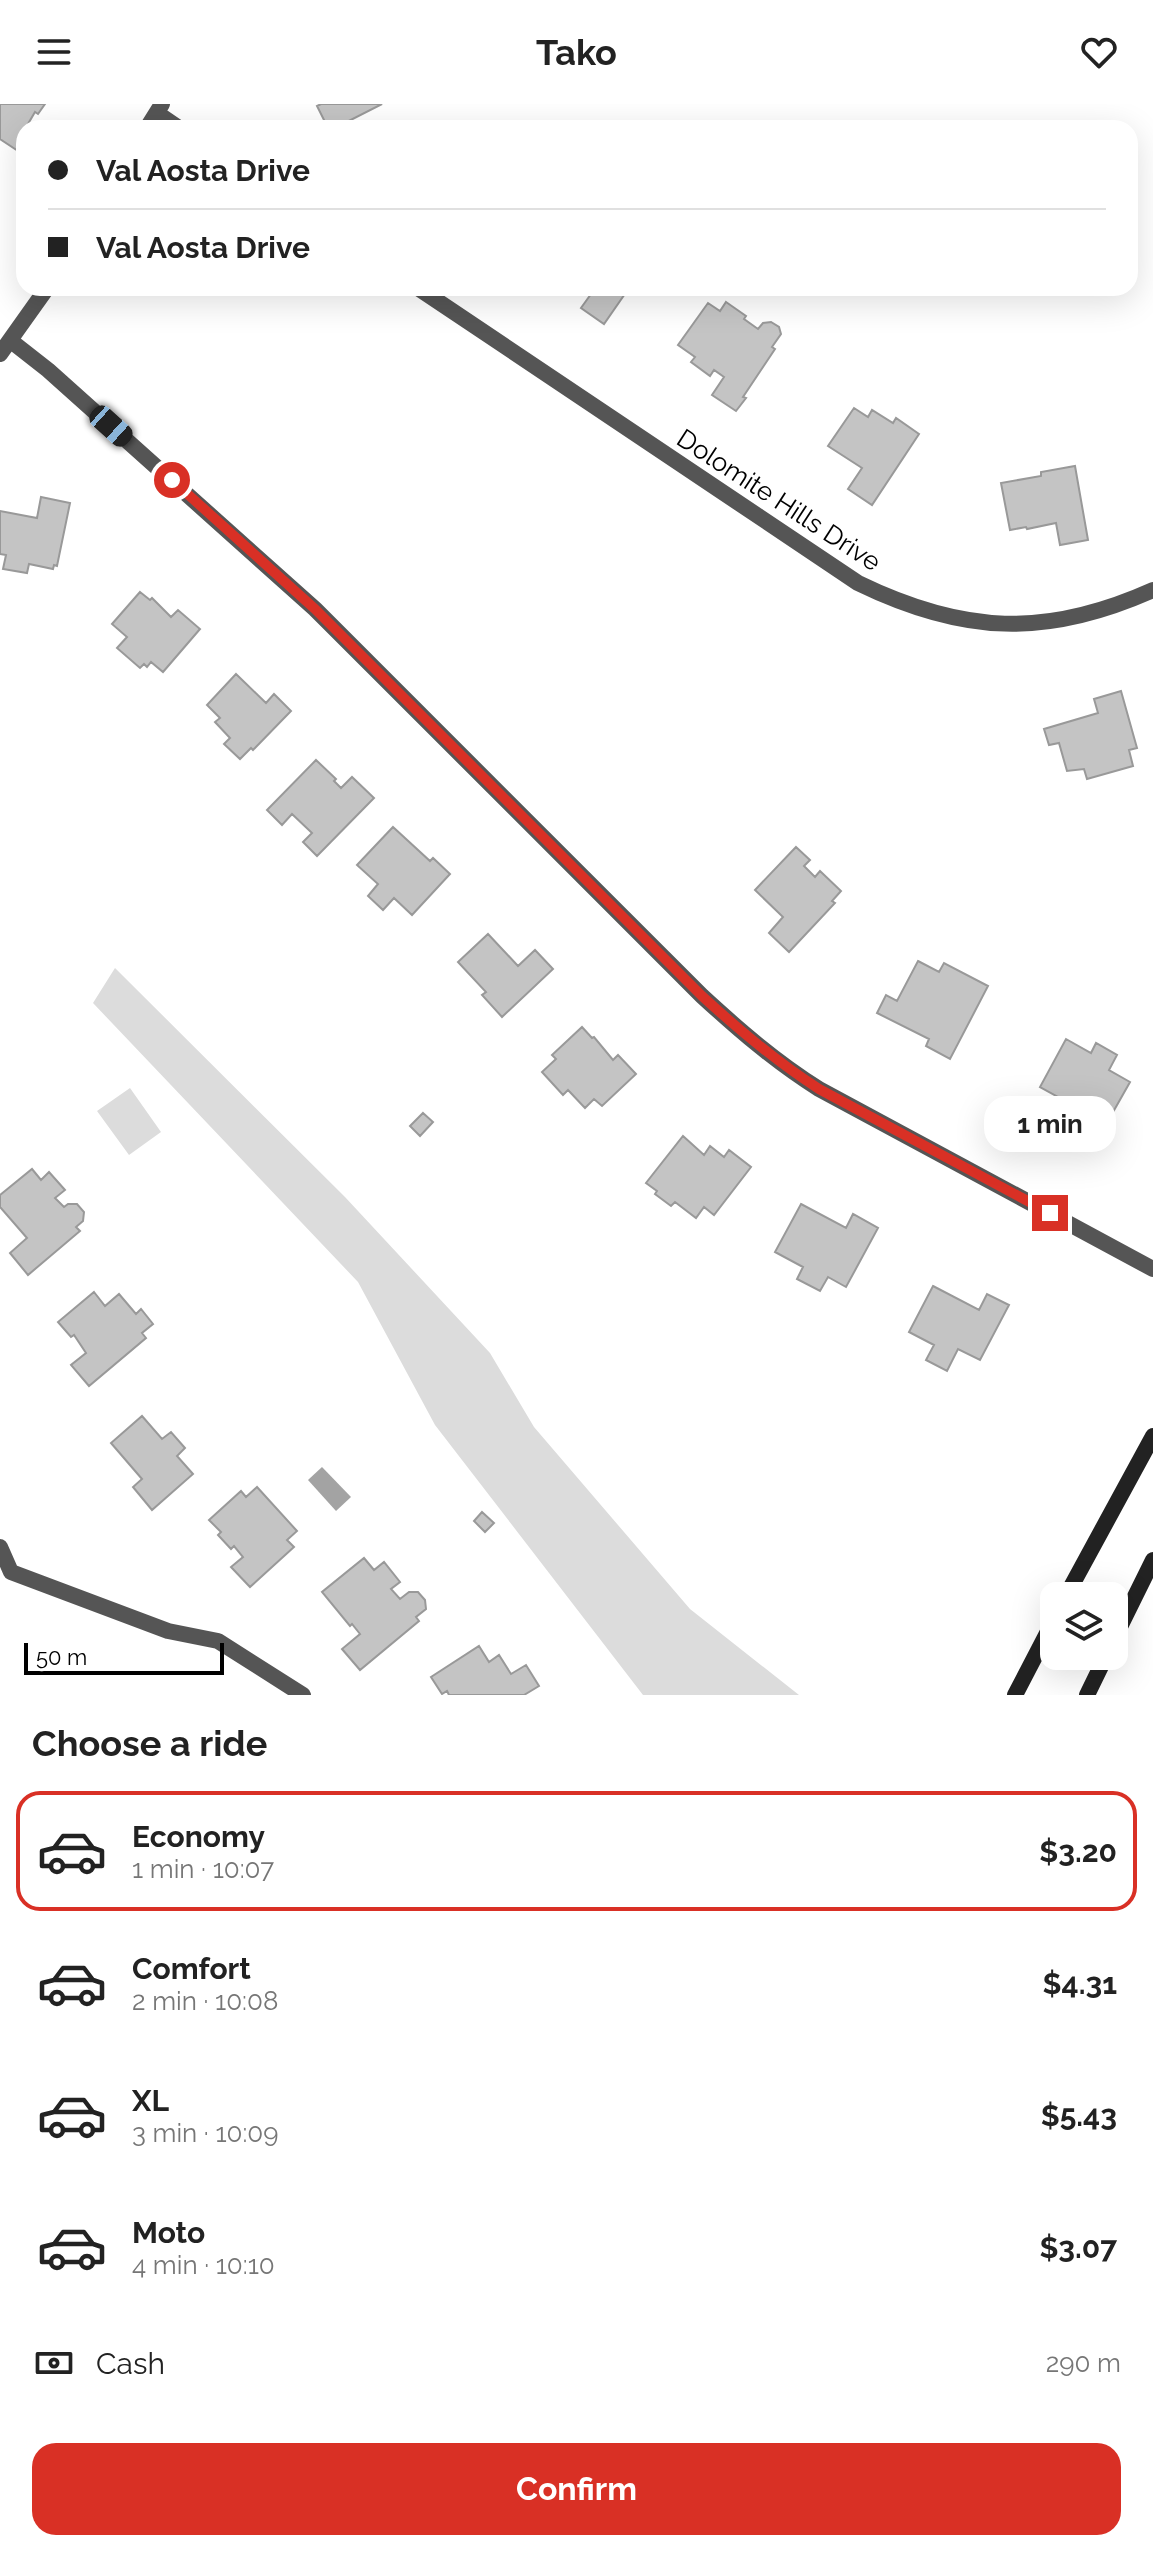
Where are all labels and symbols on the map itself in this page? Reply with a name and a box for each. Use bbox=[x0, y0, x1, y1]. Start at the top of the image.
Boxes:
car bbox=[85, 401, 137, 451]
street label: Dolomite Hills Drive bbox=[672, 423, 886, 577]
route start bbox=[154, 462, 190, 498]
callout: 1 min bbox=[984, 1097, 1116, 1153]
route end bbox=[1032, 1195, 1068, 1231]
scale bar bbox=[24, 1639, 224, 1675]

